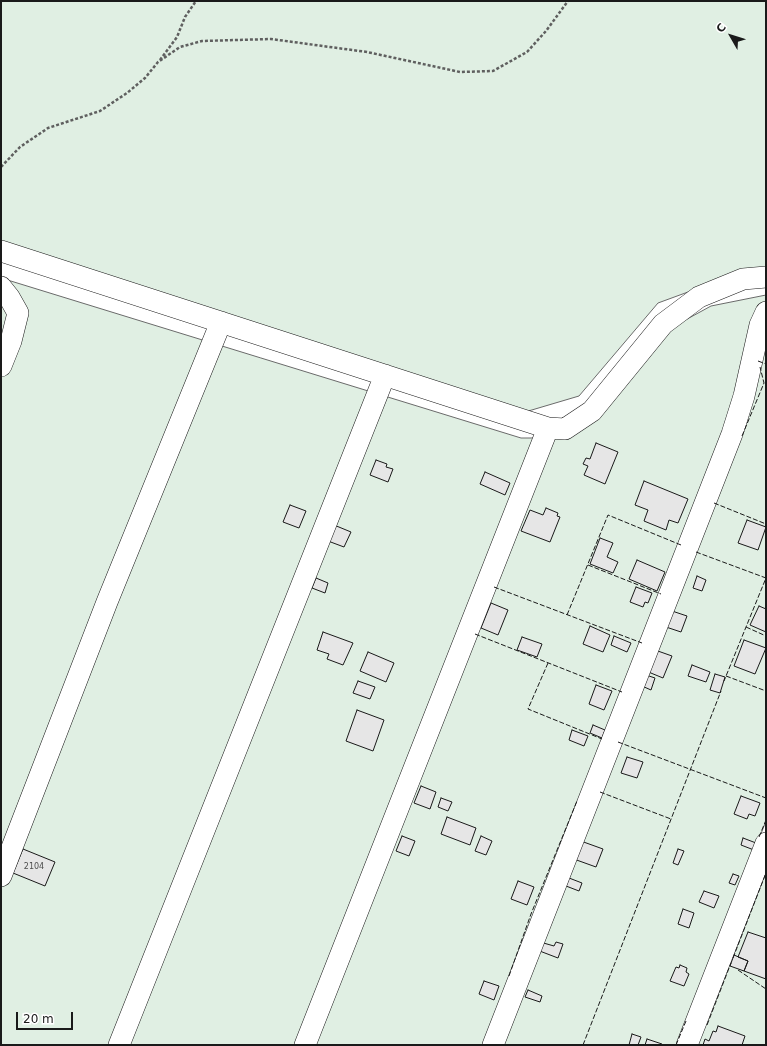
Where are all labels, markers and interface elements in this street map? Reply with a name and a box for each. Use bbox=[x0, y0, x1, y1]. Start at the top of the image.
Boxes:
north arrow bbox=[711, 16, 751, 56]
text: С bbox=[714, 21, 729, 35]
house number: 2104 bbox=[24, 862, 44, 872]
scale bar bbox=[18, 1004, 75, 1030]
text: 20 m bbox=[23, 1012, 54, 1026]

